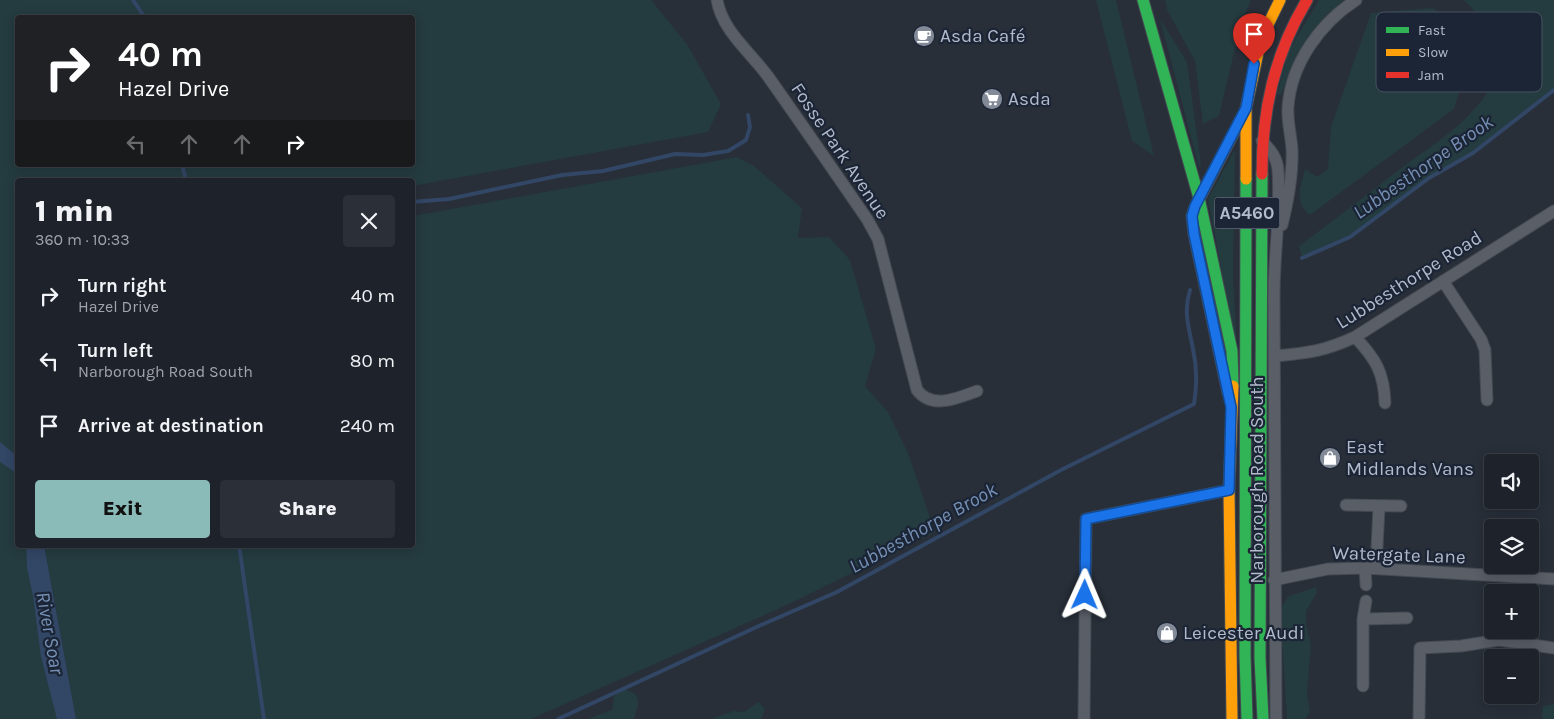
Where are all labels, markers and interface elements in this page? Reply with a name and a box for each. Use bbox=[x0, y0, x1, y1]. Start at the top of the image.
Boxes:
legend bbox=[1376, 12, 1542, 92]
pin bbox=[1233, 13, 1275, 64]
icon: arrive bbox=[1240, 20, 1268, 48]
text: Fast bbox=[1418, 22, 1445, 39]
cafe icon: Asda Café bbox=[912, 24, 936, 48]
place label: Asda Café bbox=[940, 25, 1026, 47]
text: 40 m bbox=[118, 34, 203, 75]
icon: right bbox=[35, 35, 100, 100]
text: Slow bbox=[1418, 44, 1448, 61]
text: Jam bbox=[1418, 67, 1444, 84]
text: Hazel Drive bbox=[118, 76, 229, 102]
street label: Fosse Park Avenue bbox=[786, 79, 894, 223]
supermarket icon: Asda bbox=[980, 87, 1004, 111]
place label: Asda bbox=[1008, 88, 1051, 110]
water label: Lubbesthorpe Brook bbox=[1349, 110, 1498, 224]
icon: left bbox=[122, 130, 150, 158]
icon: ahead bbox=[175, 130, 203, 158]
icon: ahead bbox=[228, 130, 256, 158]
icon: right bbox=[281, 130, 309, 158]
text: 1 min bbox=[35, 193, 114, 229]
button: close bbox=[343, 195, 395, 247]
road number: A5460 bbox=[1214, 198, 1280, 228]
street label: Lubbesthorpe Road bbox=[1332, 226, 1486, 334]
text: 360 m · 10:33 bbox=[35, 230, 130, 249]
text: Turn right bbox=[78, 275, 167, 297]
icon: right bbox=[35, 282, 63, 310]
text: 40 m bbox=[351, 285, 395, 307]
text: Hazel Drive bbox=[78, 297, 159, 316]
text: Turn left bbox=[78, 340, 153, 362]
icon: left bbox=[35, 347, 63, 375]
text: 80 m bbox=[350, 350, 395, 372]
text: Narborough Road South bbox=[78, 362, 253, 381]
street label: Narborough Road South bbox=[1246, 376, 1268, 584]
icon: arrive bbox=[35, 412, 63, 440]
text: Arrive at destination bbox=[78, 415, 264, 437]
text: 240 m bbox=[340, 415, 395, 437]
place label: East Midlands Vans bbox=[1346, 436, 1474, 480]
shop icon: East Midlands Vans bbox=[1318, 446, 1342, 470]
map controls bbox=[1484, 454, 1539, 704]
button: sound bbox=[1484, 454, 1539, 509]
water label: Lubbesthorpe Brook bbox=[845, 477, 1002, 578]
button: Exit bbox=[35, 480, 210, 538]
button: Share bbox=[220, 480, 395, 538]
button: layers bbox=[1484, 519, 1539, 574]
street label: Watergate Lane bbox=[1332, 542, 1466, 568]
position arrow bbox=[1058, 568, 1110, 620]
button: + bbox=[1484, 584, 1539, 639]
water label: River Soar bbox=[31, 590, 69, 677]
shop icon: Leicester Audi bbox=[1155, 621, 1179, 645]
place label: Leicester Audi bbox=[1183, 622, 1304, 644]
button: − bbox=[1484, 649, 1539, 704]

